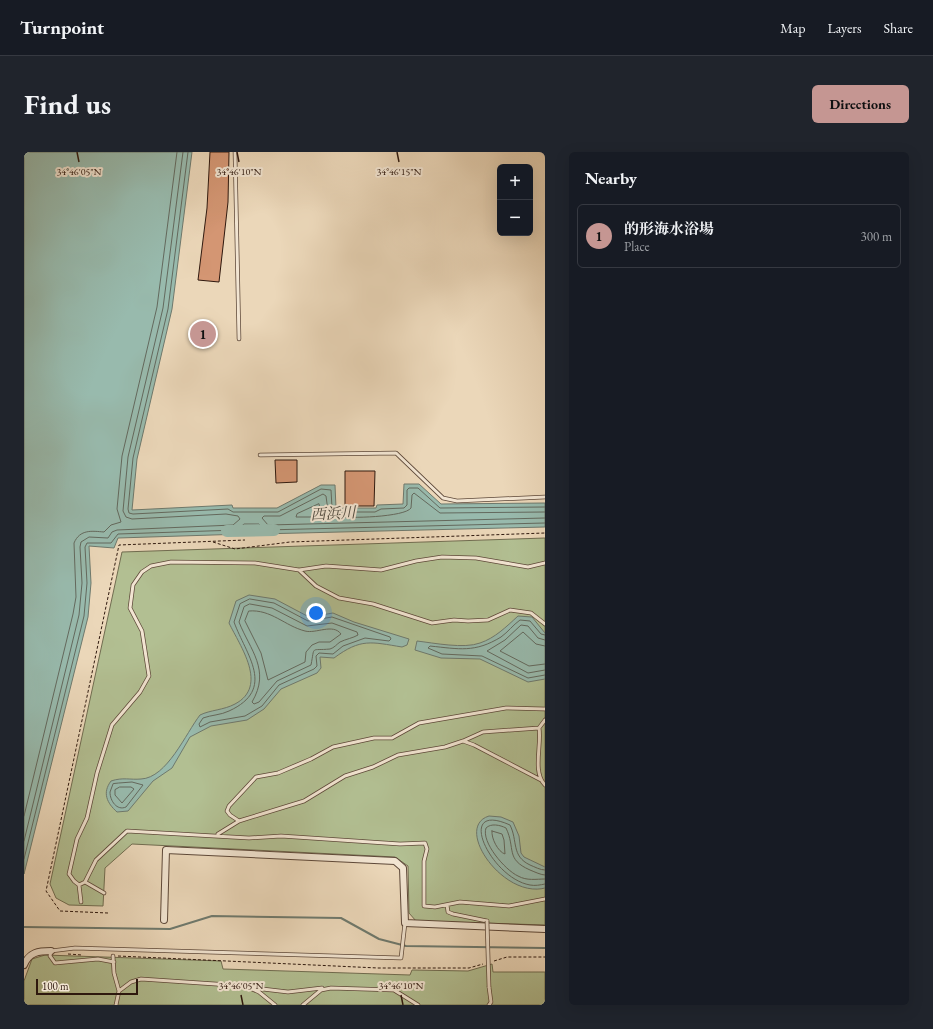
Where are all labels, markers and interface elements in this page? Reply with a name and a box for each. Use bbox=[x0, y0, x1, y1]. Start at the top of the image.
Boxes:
text: Turnpoint bbox=[20, 15, 104, 40]
text: Map bbox=[780, 19, 805, 37]
text: Layers bbox=[827, 19, 862, 37]
text: Share bbox=[884, 19, 913, 37]
button: Directions bbox=[812, 85, 909, 123]
text: Find us bbox=[24, 86, 111, 122]
map controls bbox=[497, 164, 533, 236]
button: + bbox=[497, 164, 533, 200]
text: 34°46'05"N bbox=[57, 165, 102, 178]
text: 34°46'10"N bbox=[217, 165, 262, 178]
text: 34°46'15"N bbox=[377, 165, 422, 178]
text: Nearby bbox=[585, 167, 637, 189]
button: − bbox=[497, 200, 533, 236]
text: 的形海水浴場 bbox=[624, 219, 714, 238]
text: 1 bbox=[596, 228, 602, 245]
text: 300 m bbox=[861, 228, 892, 245]
text: Place bbox=[624, 238, 650, 255]
pin: 1 bbox=[190, 319, 216, 349]
water label: 西浜川 bbox=[310, 502, 358, 524]
your location bbox=[306, 603, 326, 623]
scale bar bbox=[36, 977, 138, 996]
text: 100 m bbox=[42, 979, 69, 993]
text: 34°46'05"N bbox=[219, 979, 264, 992]
text: 34°46'10"N bbox=[379, 979, 424, 992]

